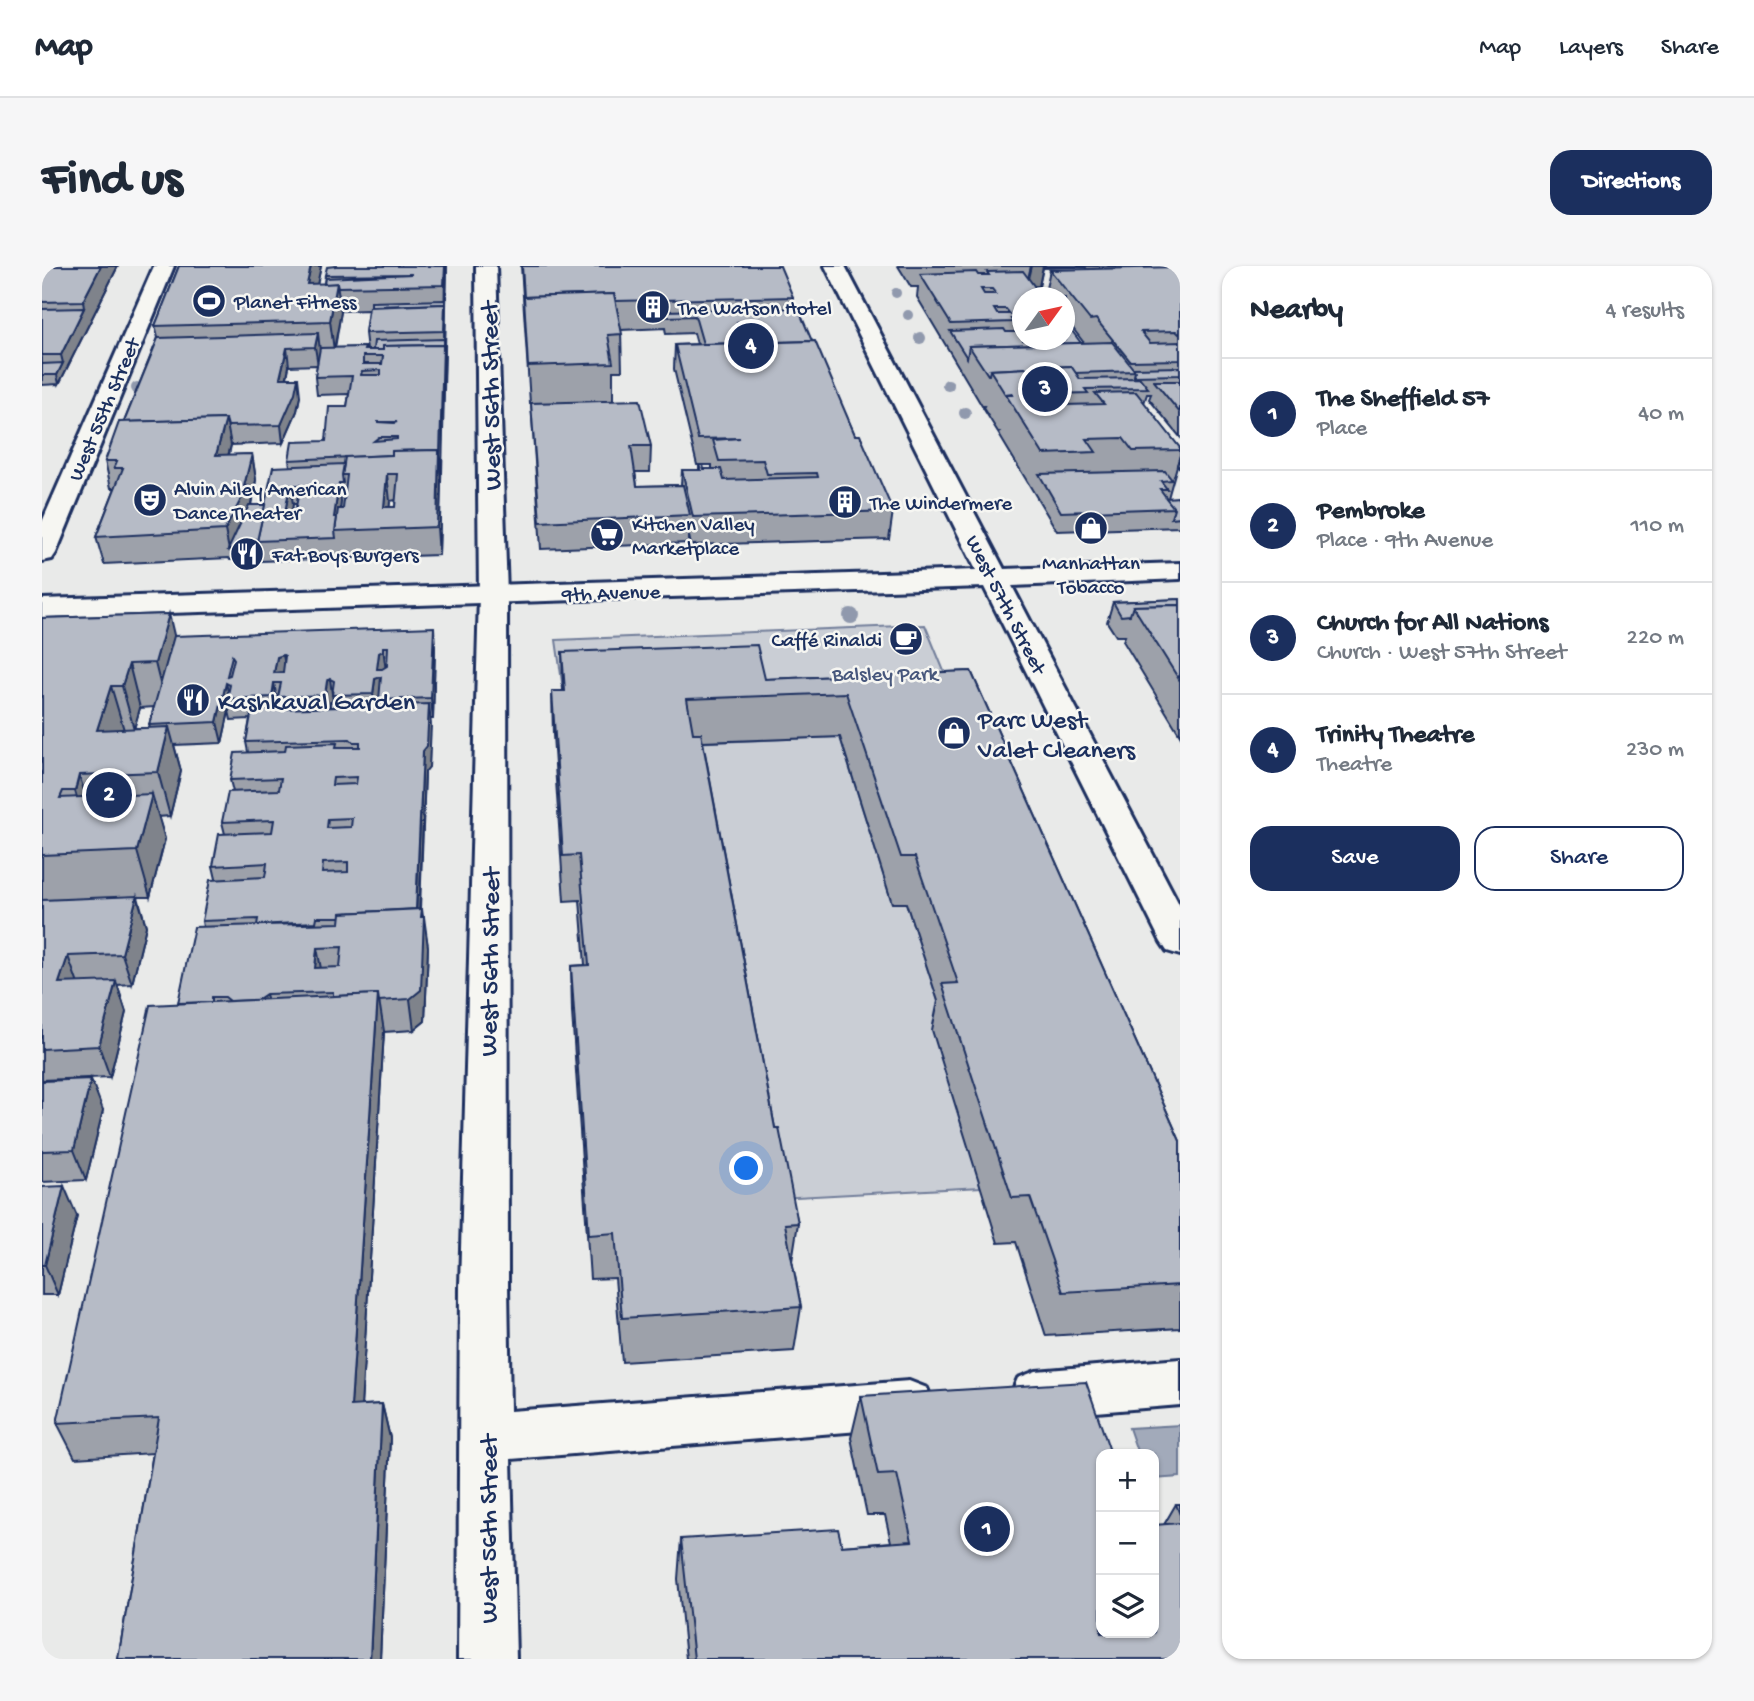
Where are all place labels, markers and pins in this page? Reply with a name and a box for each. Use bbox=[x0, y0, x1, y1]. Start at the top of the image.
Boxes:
sports icon: Planet Fitness bbox=[190, 282, 228, 320]
building icon: The Watson Hotel bbox=[634, 288, 672, 326]
place label: Planet Fitness bbox=[233, 292, 358, 317]
place label: The Watson Hotel bbox=[677, 298, 832, 323]
pin: 4 bbox=[728, 320, 774, 372]
pin: 3 bbox=[1022, 363, 1068, 415]
place label: Alvin Ailey American Dance Theater bbox=[172, 479, 346, 528]
theatre icon: Alvin Ailey American Dance Theater bbox=[131, 481, 169, 519]
building icon: The Windermere bbox=[826, 483, 864, 521]
place label: The Windermere bbox=[869, 493, 1013, 518]
shop icon: Manhattan Tobacco bbox=[1072, 509, 1110, 547]
place label: Kitchen Valley Marketplace bbox=[632, 514, 755, 563]
supermarket icon: Kitchen Valley Marketplace bbox=[588, 516, 626, 554]
restaurant icon: Fat Boys Burgers bbox=[228, 535, 266, 573]
place label: Fat Boys Burgers bbox=[271, 545, 420, 570]
place label: Manhattan Tobacco bbox=[1042, 553, 1140, 602]
cafe icon: Caffé Rinaldi bbox=[887, 620, 925, 658]
place label: Caffé Rinaldi bbox=[772, 630, 882, 655]
restaurant icon: Kashkaval Garden bbox=[174, 681, 212, 719]
place label: Kashkaval Garden bbox=[218, 689, 416, 720]
place label: Parc West Valet Cleaners bbox=[977, 707, 1136, 768]
shop icon: Parc West Valet Cleaners bbox=[935, 714, 973, 752]
pin: 2 bbox=[86, 769, 132, 821]
pin: 1 bbox=[964, 1503, 1010, 1555]

